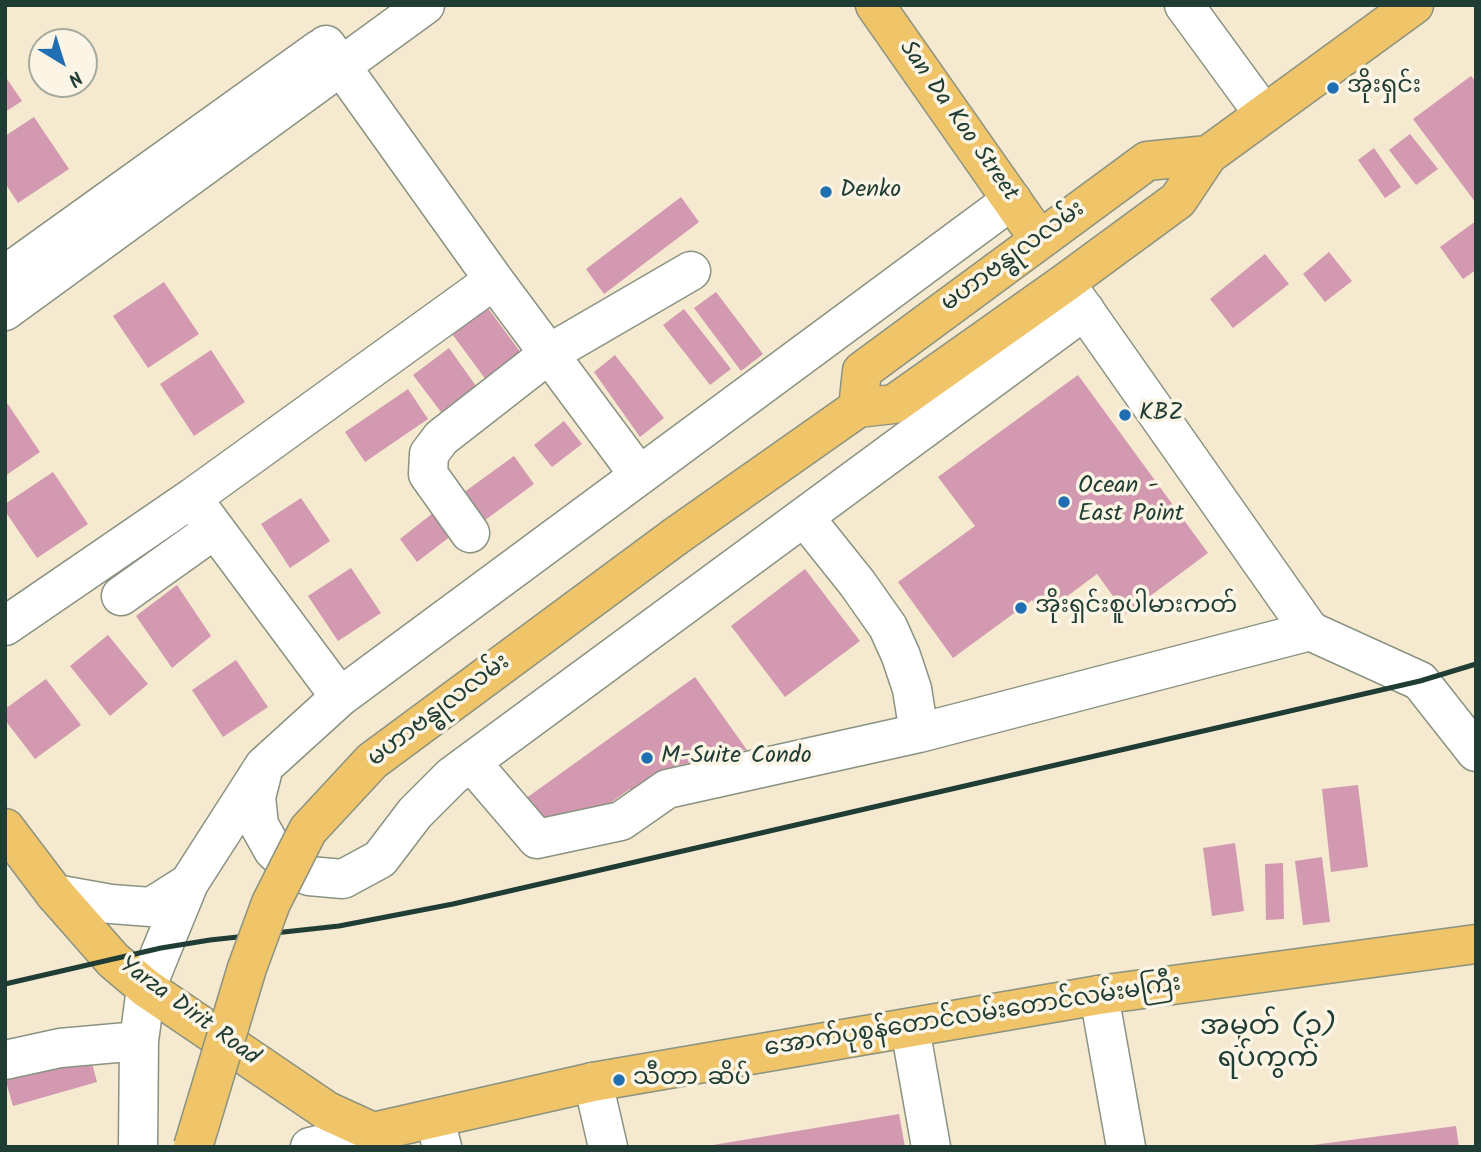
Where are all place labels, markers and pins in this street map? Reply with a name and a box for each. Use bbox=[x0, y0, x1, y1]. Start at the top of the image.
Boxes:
place label: အိုးရှင်း bbox=[1347, 74, 1421, 102]
marker: အိုးရှင်း bbox=[1325, 80, 1341, 96]
place label: Denko bbox=[840, 178, 901, 206]
marker: Denko bbox=[818, 184, 834, 200]
place label: KBZ bbox=[1139, 401, 1183, 429]
marker: KBZ bbox=[1117, 407, 1133, 423]
place label: Ocean - East Point bbox=[1078, 474, 1184, 530]
marker: Ocean - East Point bbox=[1056, 494, 1072, 510]
place label: အိုးရှင်းစူပါမားကတ် bbox=[1035, 594, 1237, 622]
marker: အိုးရှင်းစူပါမားကတ် bbox=[1013, 600, 1029, 616]
place label: M-Suite Condo bbox=[661, 744, 812, 772]
marker: M-Suite Condo bbox=[639, 750, 655, 766]
place label: သီတာ ဆိပ် bbox=[633, 1066, 751, 1094]
marker: သီတာ ဆိပ် bbox=[611, 1072, 627, 1088]

